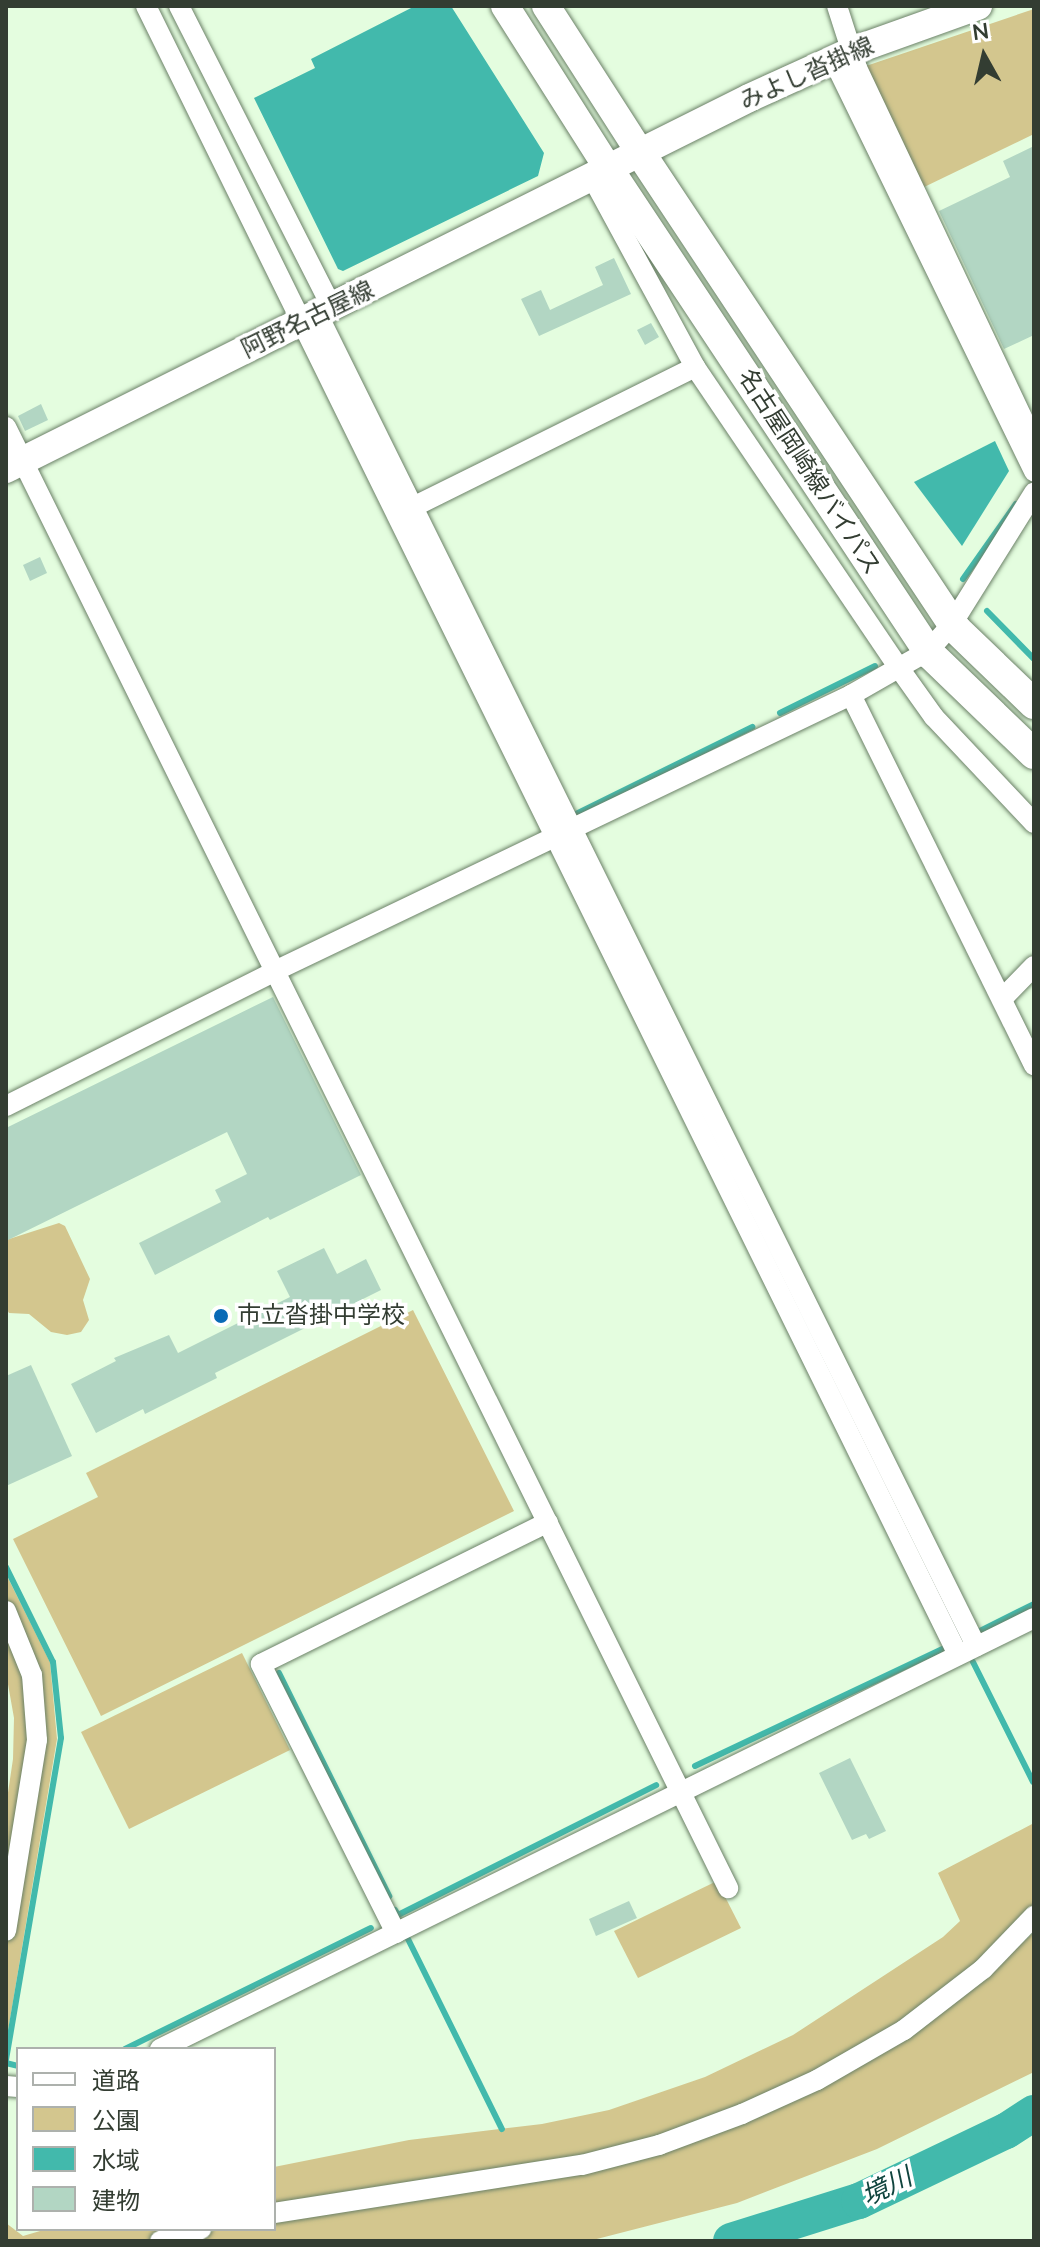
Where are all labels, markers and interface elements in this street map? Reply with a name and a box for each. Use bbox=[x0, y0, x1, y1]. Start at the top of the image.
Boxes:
north arrow bbox=[944, 16, 1024, 96]
text: N bbox=[970, 16, 991, 48]
street label: みよし沓掛線 bbox=[735, 32, 879, 116]
street label: 阿野名古屋線 bbox=[237, 275, 379, 365]
street label: 名古屋岡崎線バイパス bbox=[732, 364, 886, 580]
place label: 市立沓掛中学校 bbox=[237, 1302, 405, 1330]
marker: 市立沓掛中学校 bbox=[212, 1307, 230, 1325]
legend bbox=[16, 2047, 276, 2231]
text: 道路 bbox=[92, 2065, 140, 2097]
text: 公園 bbox=[92, 2105, 140, 2137]
text: 水域 bbox=[92, 2145, 140, 2177]
water label: 境川 bbox=[857, 2162, 917, 2212]
text: 建物 bbox=[92, 2185, 140, 2217]

